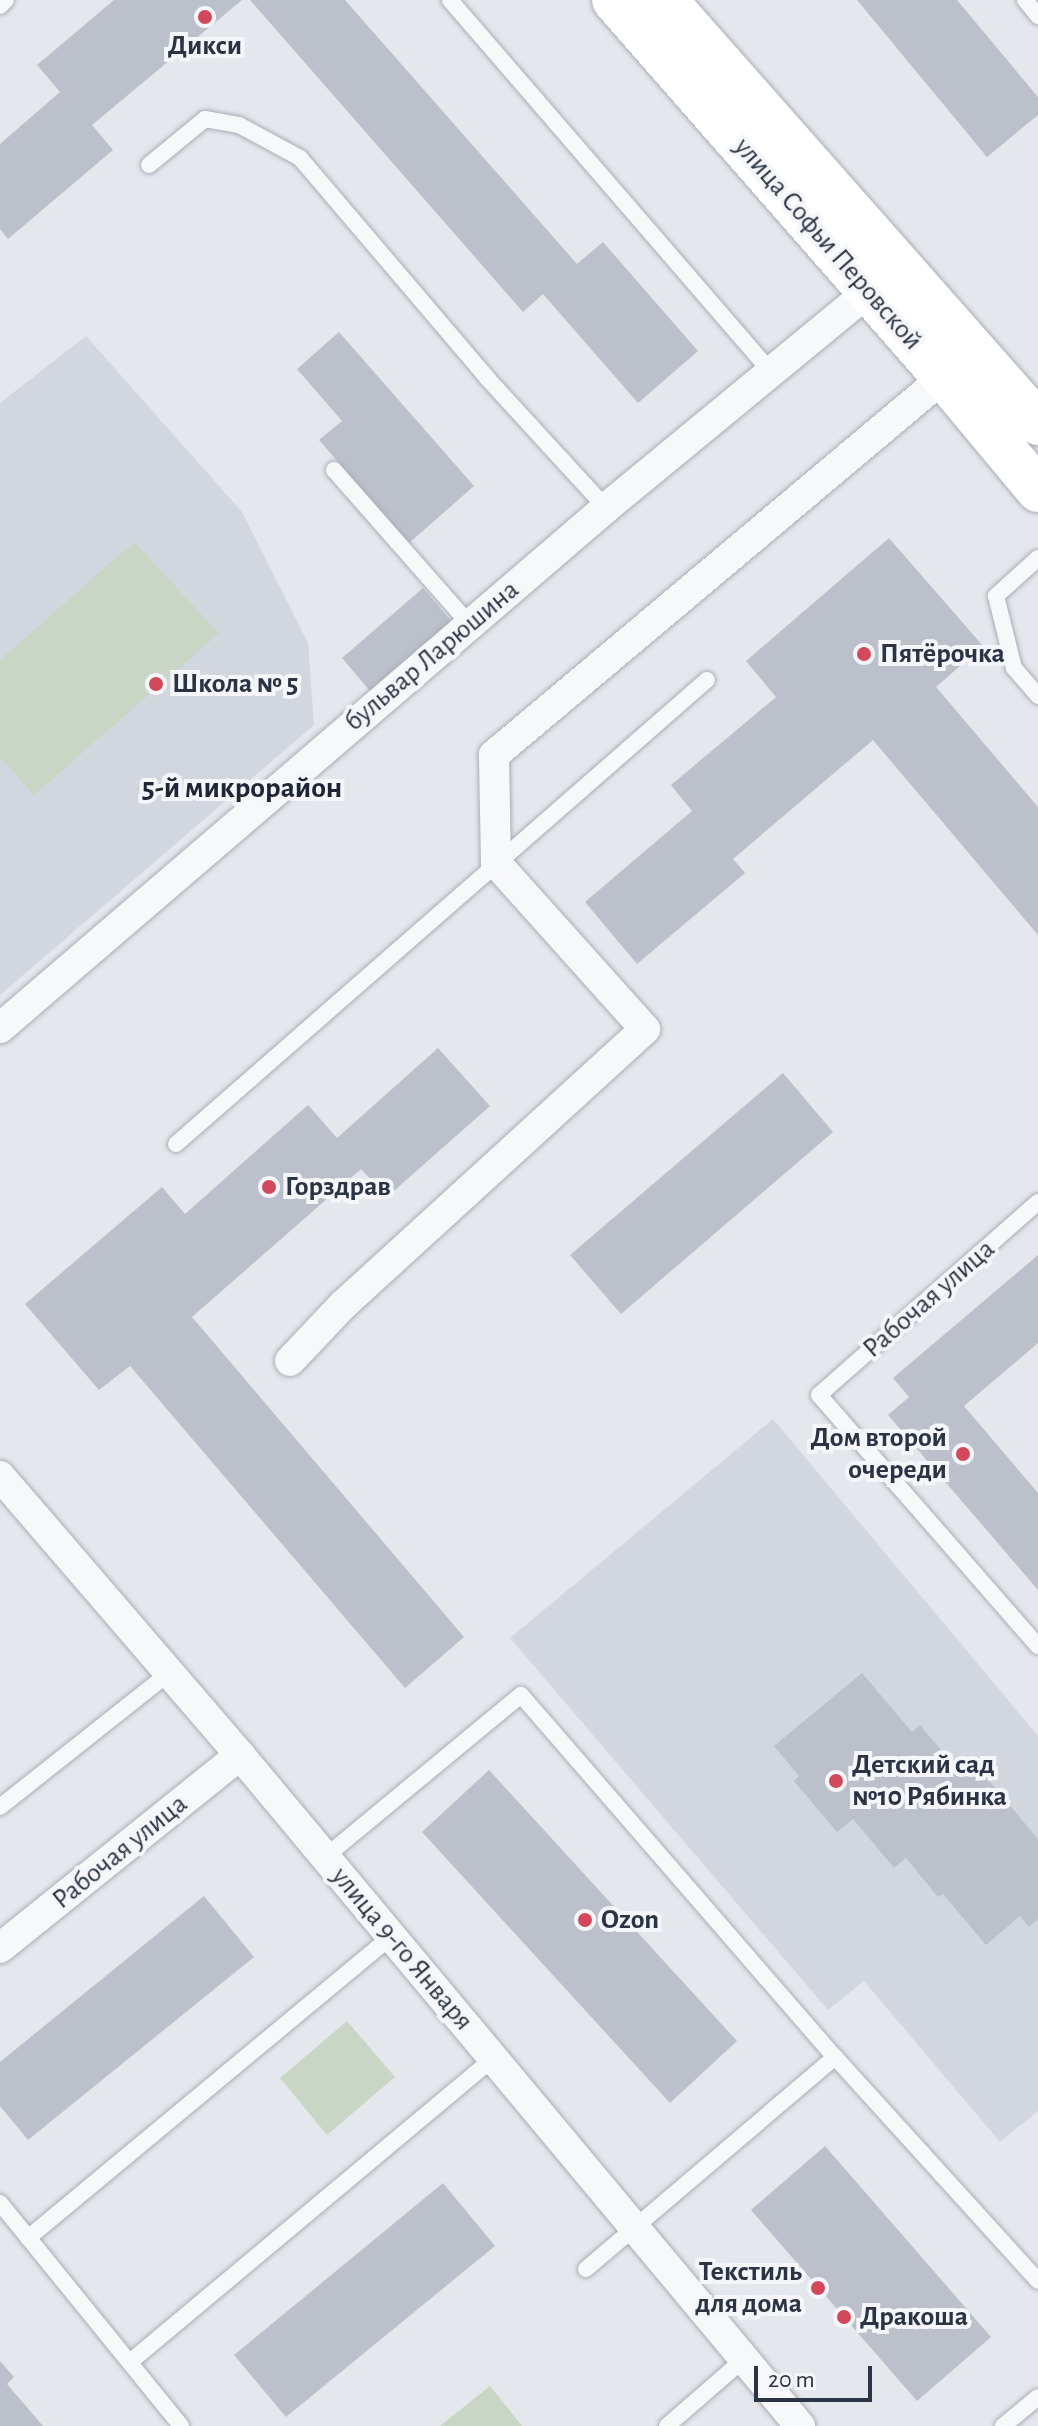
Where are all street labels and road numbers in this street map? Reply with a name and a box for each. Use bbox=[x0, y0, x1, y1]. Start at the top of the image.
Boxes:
street label: улица Софьи Перовской bbox=[727, 131, 929, 357]
street label: бульвар Ларюшина bbox=[338, 573, 526, 739]
street label: Рабочая улица bbox=[856, 1233, 1002, 1365]
street label: Рабочая улица bbox=[46, 1787, 194, 1917]
street label: улица 9-го Января bbox=[324, 1860, 480, 2038]

